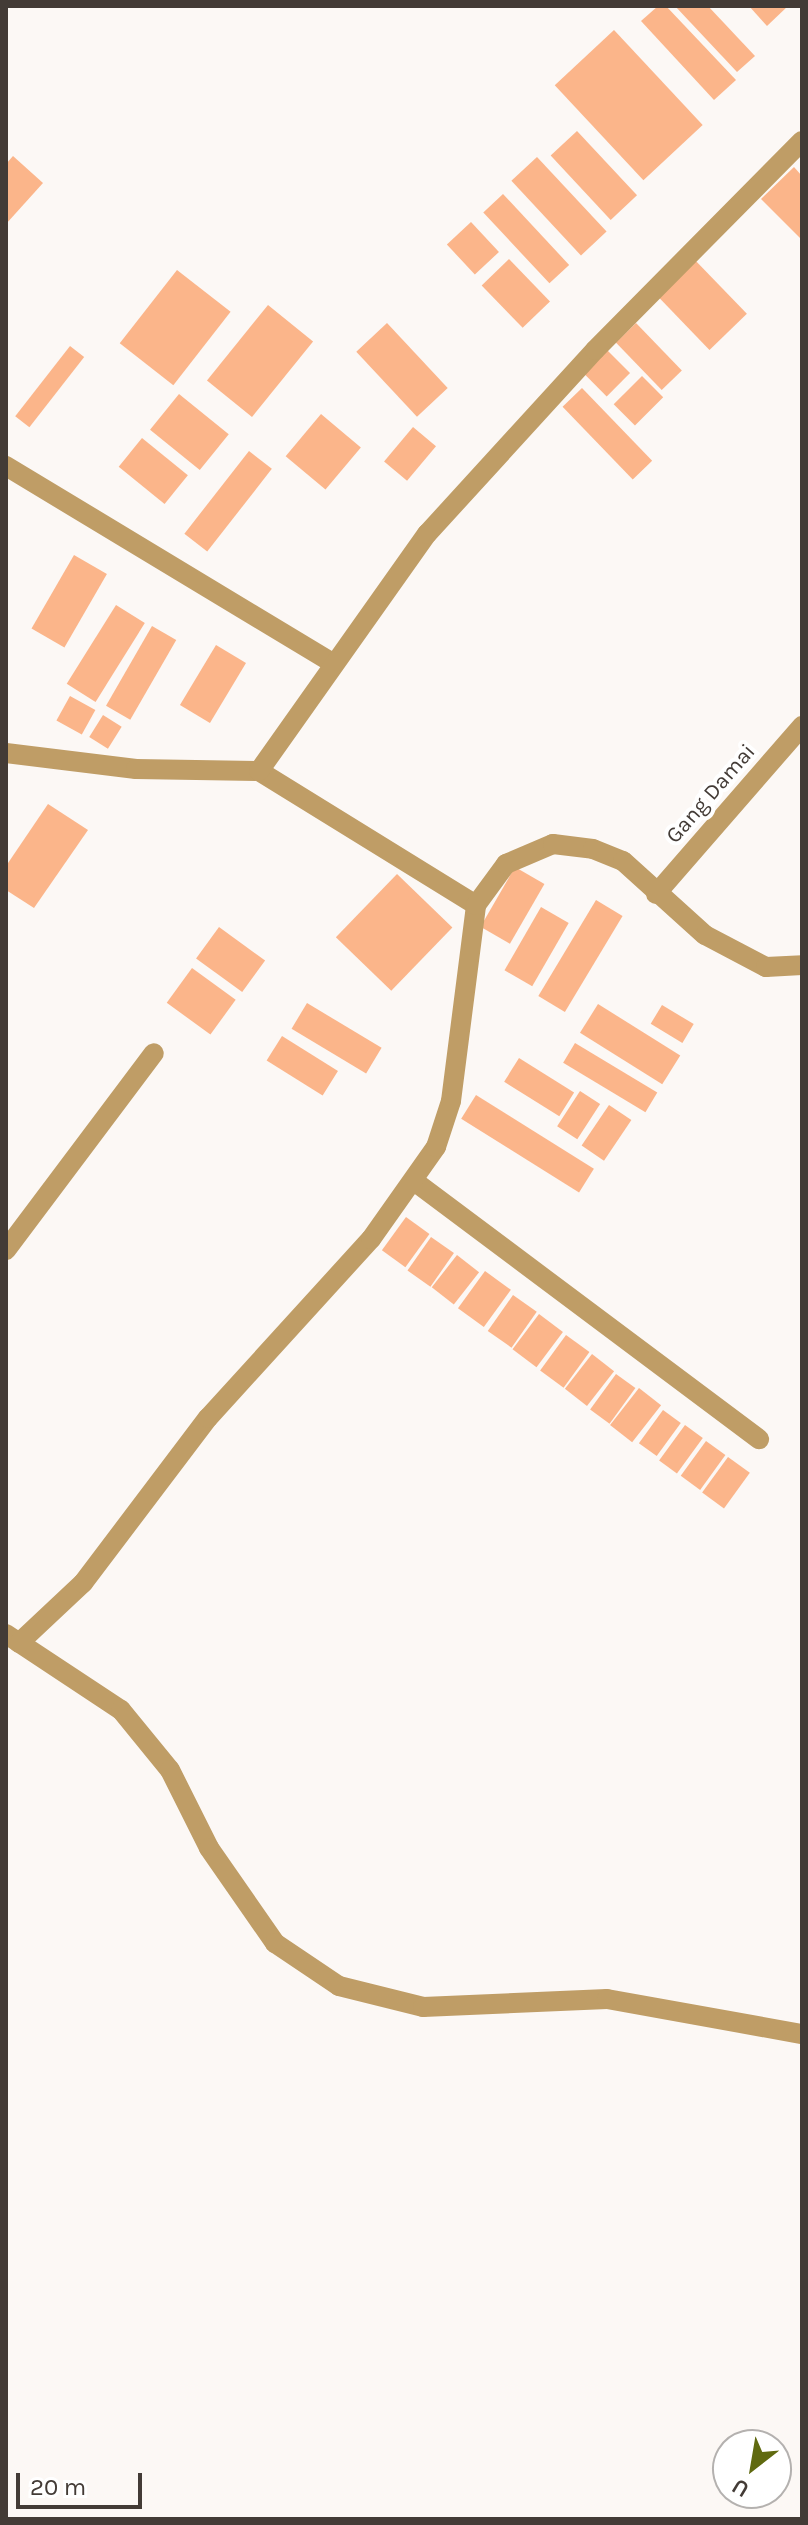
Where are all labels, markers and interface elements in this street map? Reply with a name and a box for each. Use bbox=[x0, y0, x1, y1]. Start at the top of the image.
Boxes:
street label: Gang Damai bbox=[661, 739, 761, 849]
north arrow bbox=[712, 2429, 792, 2509]
scale bar bbox=[20, 2457, 146, 2507]
text: 20 m bbox=[30, 2473, 86, 2501]
text: U bbox=[727, 2473, 754, 2503]

